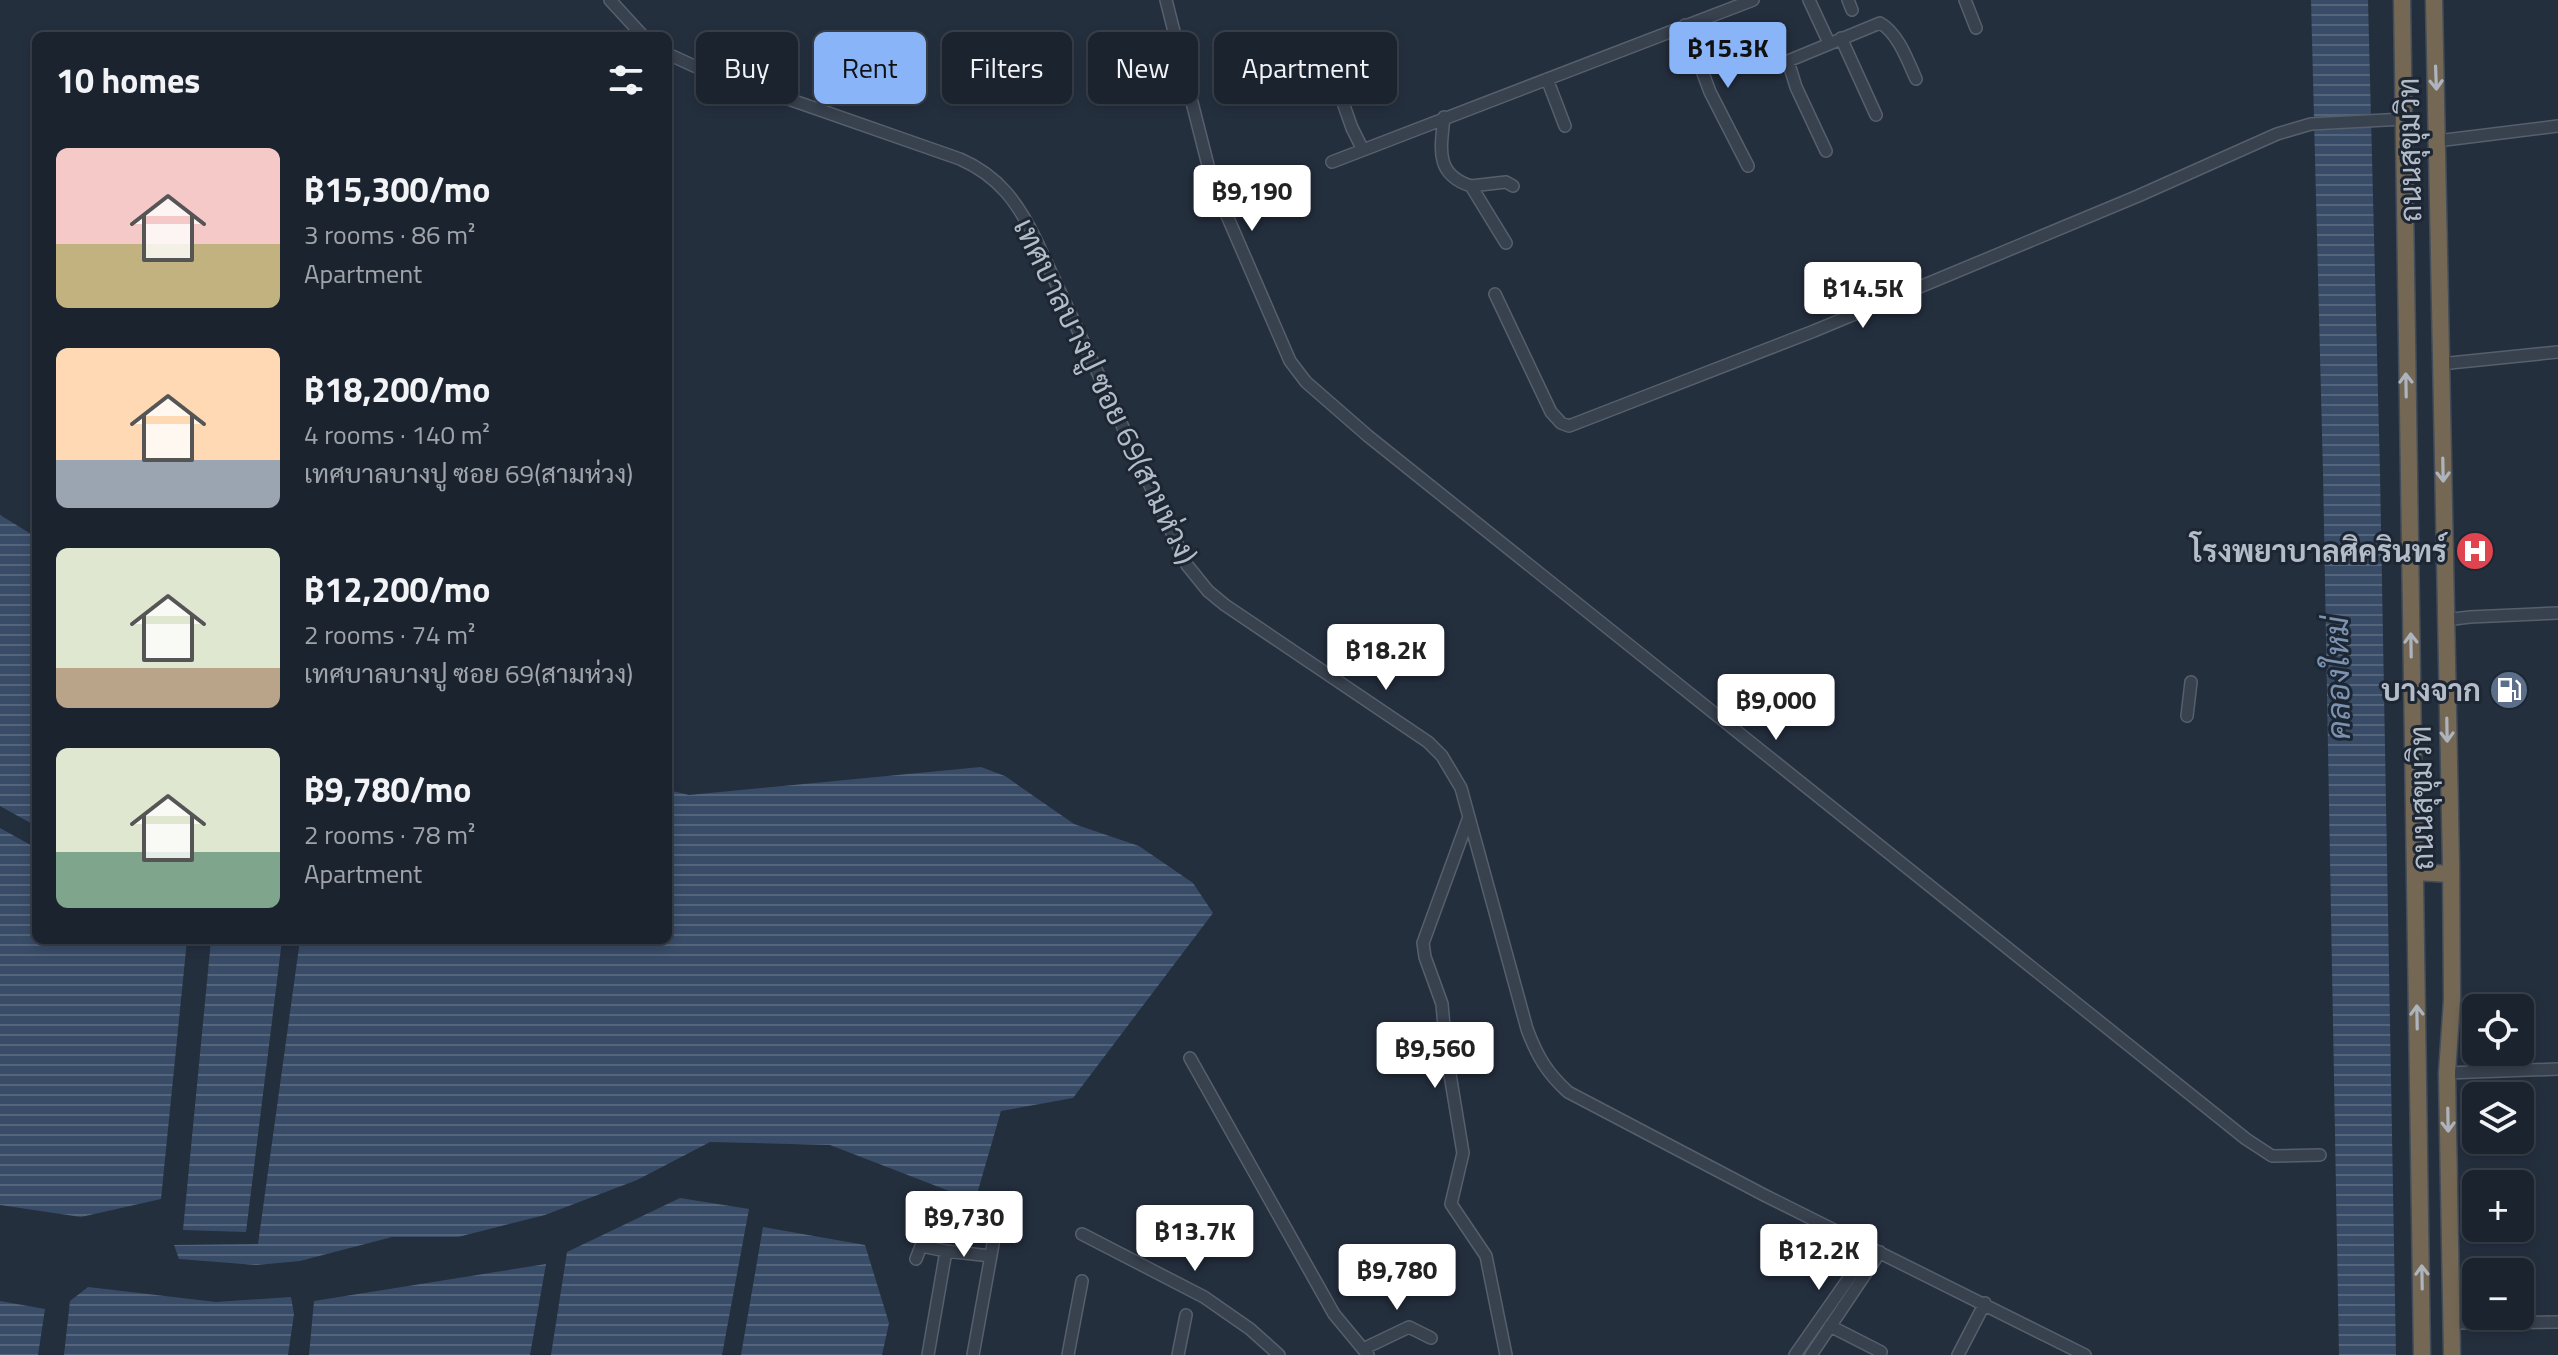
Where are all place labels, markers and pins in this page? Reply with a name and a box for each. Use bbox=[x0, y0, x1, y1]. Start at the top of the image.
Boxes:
pin: ฿15.3K bbox=[1663, 22, 1793, 90]
pin: ฿9,190 bbox=[1187, 165, 1317, 233]
pin: ฿14.5K bbox=[1798, 262, 1928, 330]
place label: โรงพยาบาลศิครินทร์ bbox=[2188, 528, 2449, 574]
hospital icon: โรงพยาบาลศิครินทร์ bbox=[2454, 530, 2496, 572]
pin: ฿18.2K bbox=[1321, 624, 1451, 692]
place label: บางจาก bbox=[2381, 667, 2481, 713]
fuel station icon: บางจาก bbox=[2488, 669, 2530, 711]
pin: ฿9,000 bbox=[1711, 674, 1841, 742]
pin: ฿9,560 bbox=[1370, 1022, 1500, 1090]
pin: ฿9,730 bbox=[899, 1191, 1029, 1259]
pin: ฿13.7K bbox=[1130, 1205, 1260, 1273]
pin: ฿12.2K bbox=[1754, 1224, 1884, 1292]
pin: ฿9,780 bbox=[1332, 1244, 1462, 1312]

